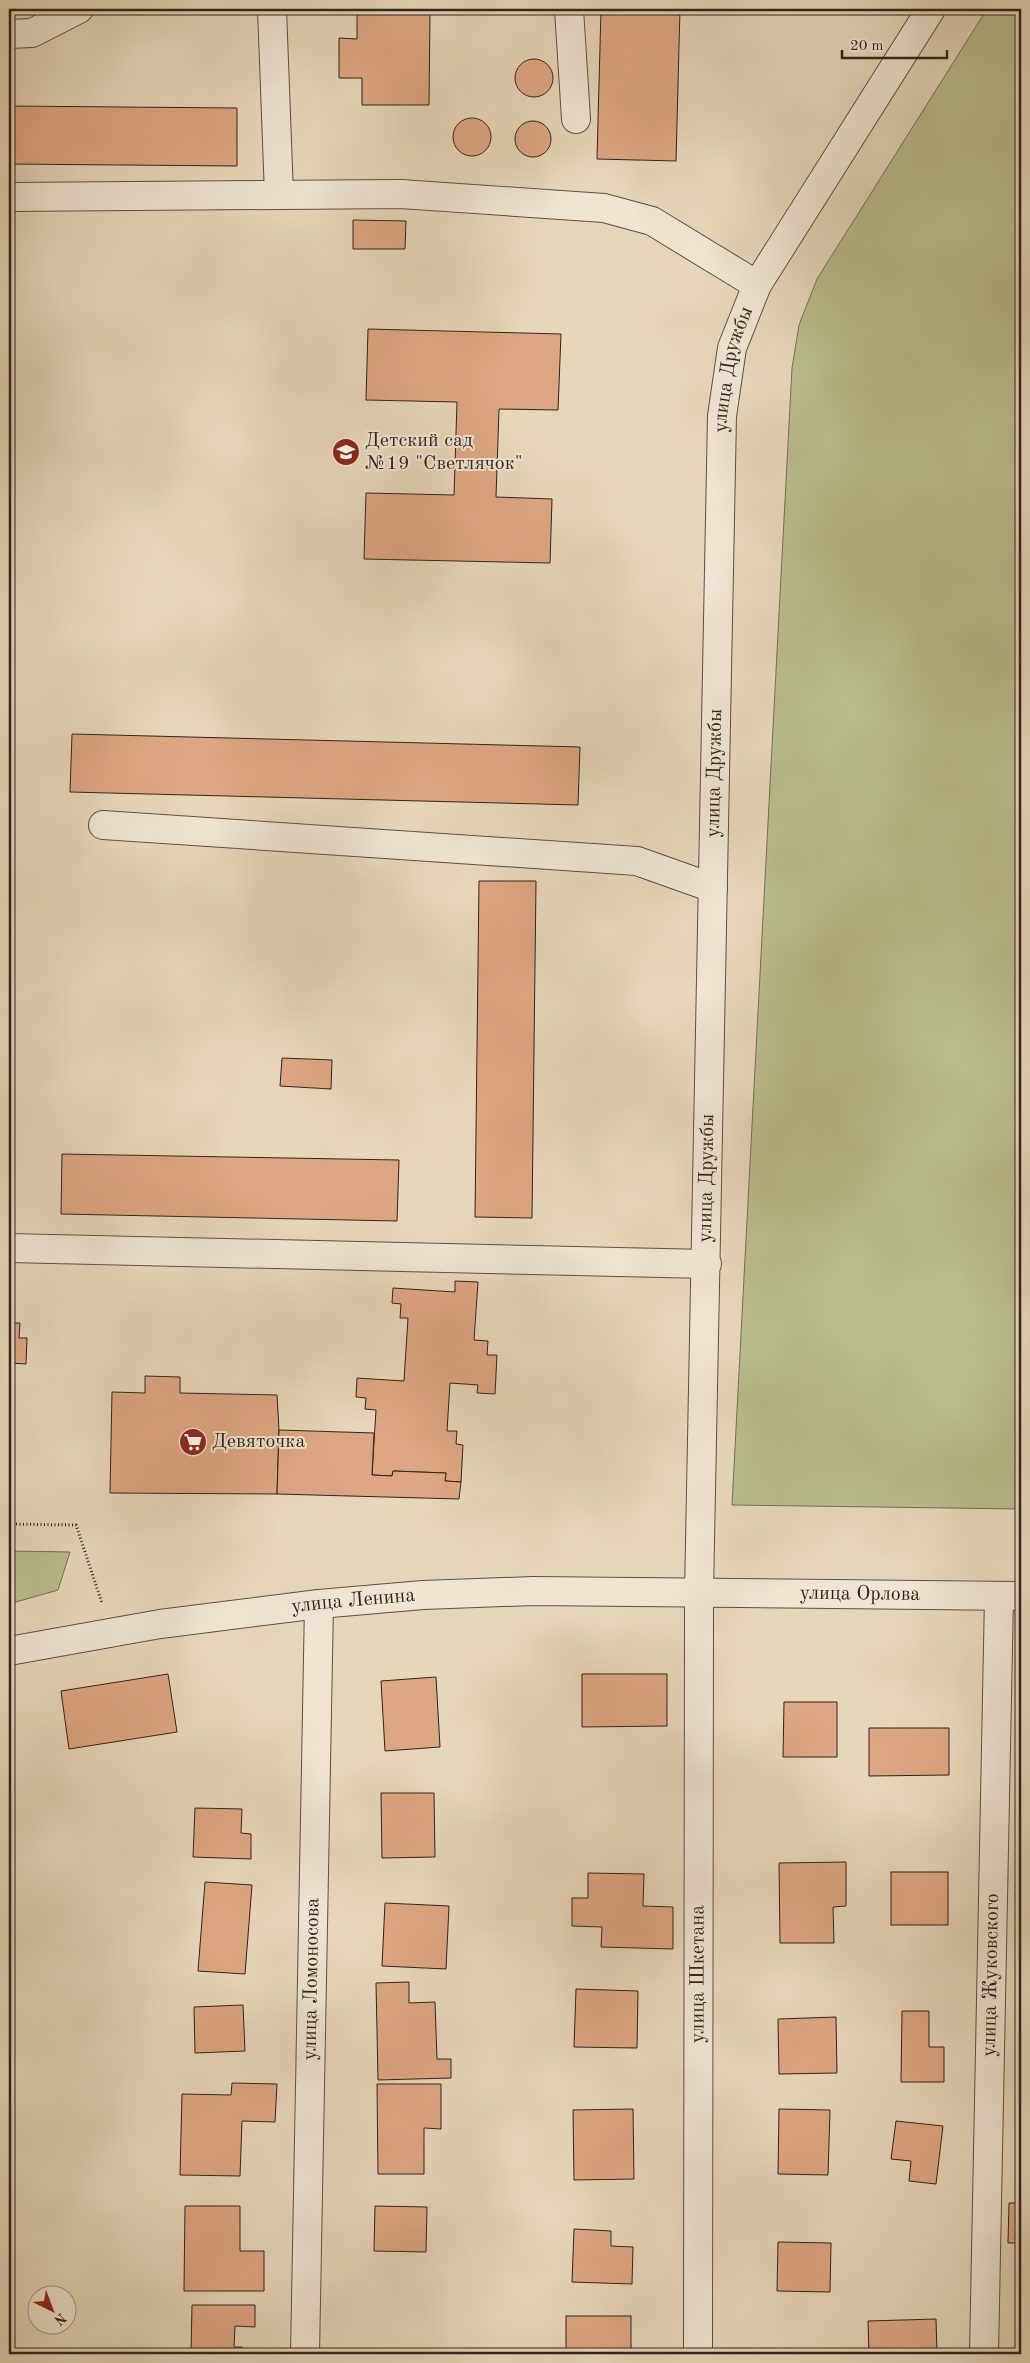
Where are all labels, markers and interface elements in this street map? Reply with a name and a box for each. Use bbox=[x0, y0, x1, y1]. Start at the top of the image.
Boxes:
scale bar bbox=[842, 28, 948, 60]
text: 20 m bbox=[850, 39, 884, 54]
street label: улица Дружбы bbox=[712, 304, 757, 433]
place label: Детский сад №19 "Светлячок" bbox=[365, 431, 523, 474]
school or university icon: Детский сад №19 "Светлячок" bbox=[331, 437, 361, 467]
street label: улица Дружбы bbox=[704, 708, 726, 838]
street label: улица Дружбы bbox=[696, 1113, 718, 1243]
supermarket icon: Девяточка bbox=[178, 1427, 208, 1457]
place label: Девяточка bbox=[212, 1432, 305, 1452]
street label: улица Орлова bbox=[799, 1584, 920, 1605]
street label: улица Ленина bbox=[290, 1586, 416, 1617]
street label: улица Жуковского bbox=[980, 1893, 1003, 2057]
street label: улица Ломоносова bbox=[300, 1897, 324, 2061]
street label: улица Шкетана bbox=[688, 1905, 709, 2043]
north arrow bbox=[28, 2286, 78, 2336]
text: N bbox=[51, 2310, 69, 2328]

